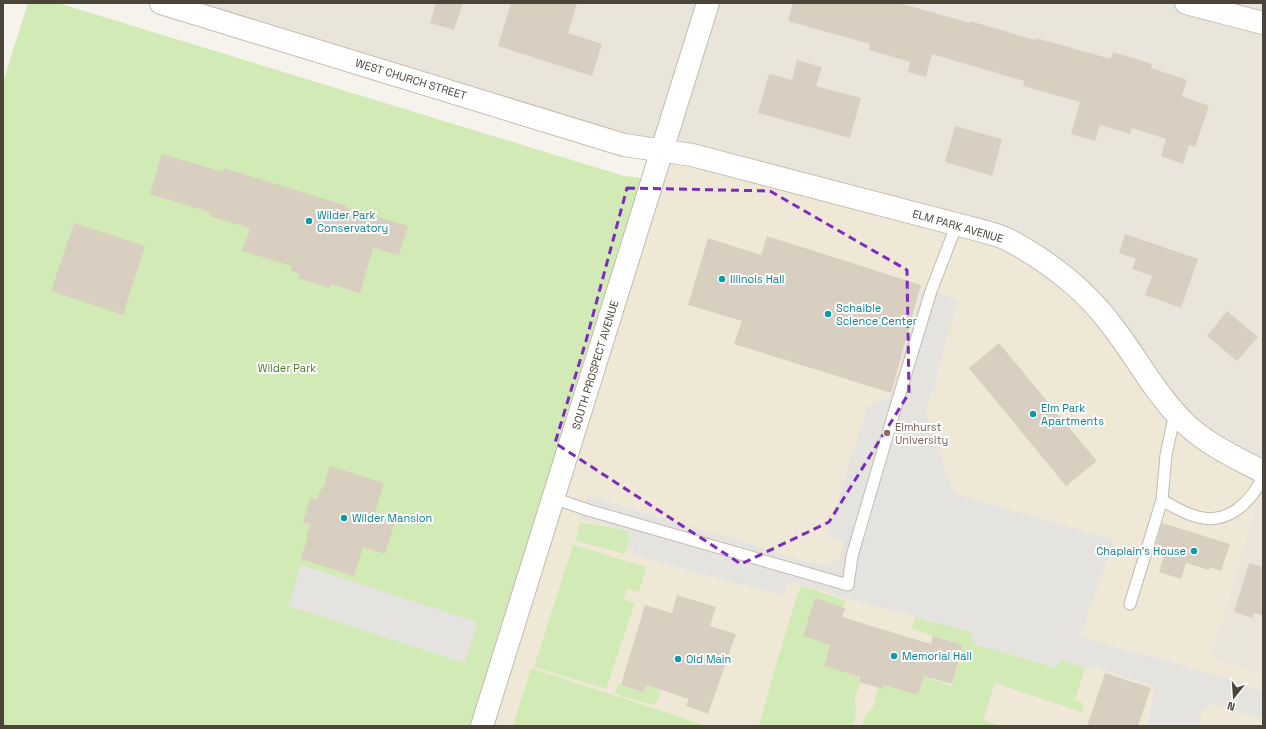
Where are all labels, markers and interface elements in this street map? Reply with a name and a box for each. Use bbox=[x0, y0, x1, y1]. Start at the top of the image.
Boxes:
street label: WEST CHURCH STREET bbox=[354, 55, 469, 103]
street label: ELM PARK AVENUE bbox=[911, 206, 1005, 246]
place label: Wilder Park Conservatory bbox=[317, 208, 388, 235]
marker: Wilder Park Conservatory bbox=[304, 216, 314, 226]
place label: Illinois Hall bbox=[730, 272, 785, 286]
marker: Illinois Hall bbox=[717, 274, 727, 284]
street label: SOUTH PROSPECT AVENUE bbox=[569, 299, 621, 431]
place label: Schaible Science Center bbox=[836, 301, 917, 328]
marker: Schaible Science Center bbox=[823, 309, 833, 319]
park label: Wilder Park bbox=[258, 361, 316, 375]
place label: Elm Park Apartments bbox=[1041, 401, 1104, 428]
marker: Elm Park Apartments bbox=[1028, 409, 1038, 419]
place label: Elmhurst University bbox=[895, 420, 948, 447]
marker: Elmhurst University bbox=[882, 428, 892, 438]
place label: Wilder Mansion bbox=[352, 511, 432, 525]
marker: Wilder Mansion bbox=[339, 513, 349, 523]
place label: Chaplain's House bbox=[1096, 544, 1186, 558]
marker: Chaplain's House bbox=[1189, 546, 1199, 556]
place label: Memorial Hall bbox=[902, 649, 972, 663]
marker: Memorial Hall bbox=[889, 651, 899, 661]
place label: Old Main bbox=[686, 652, 731, 666]
marker: Old Main bbox=[673, 654, 683, 664]
north arrow bbox=[1214, 677, 1254, 717]
text: N bbox=[1226, 699, 1237, 714]

